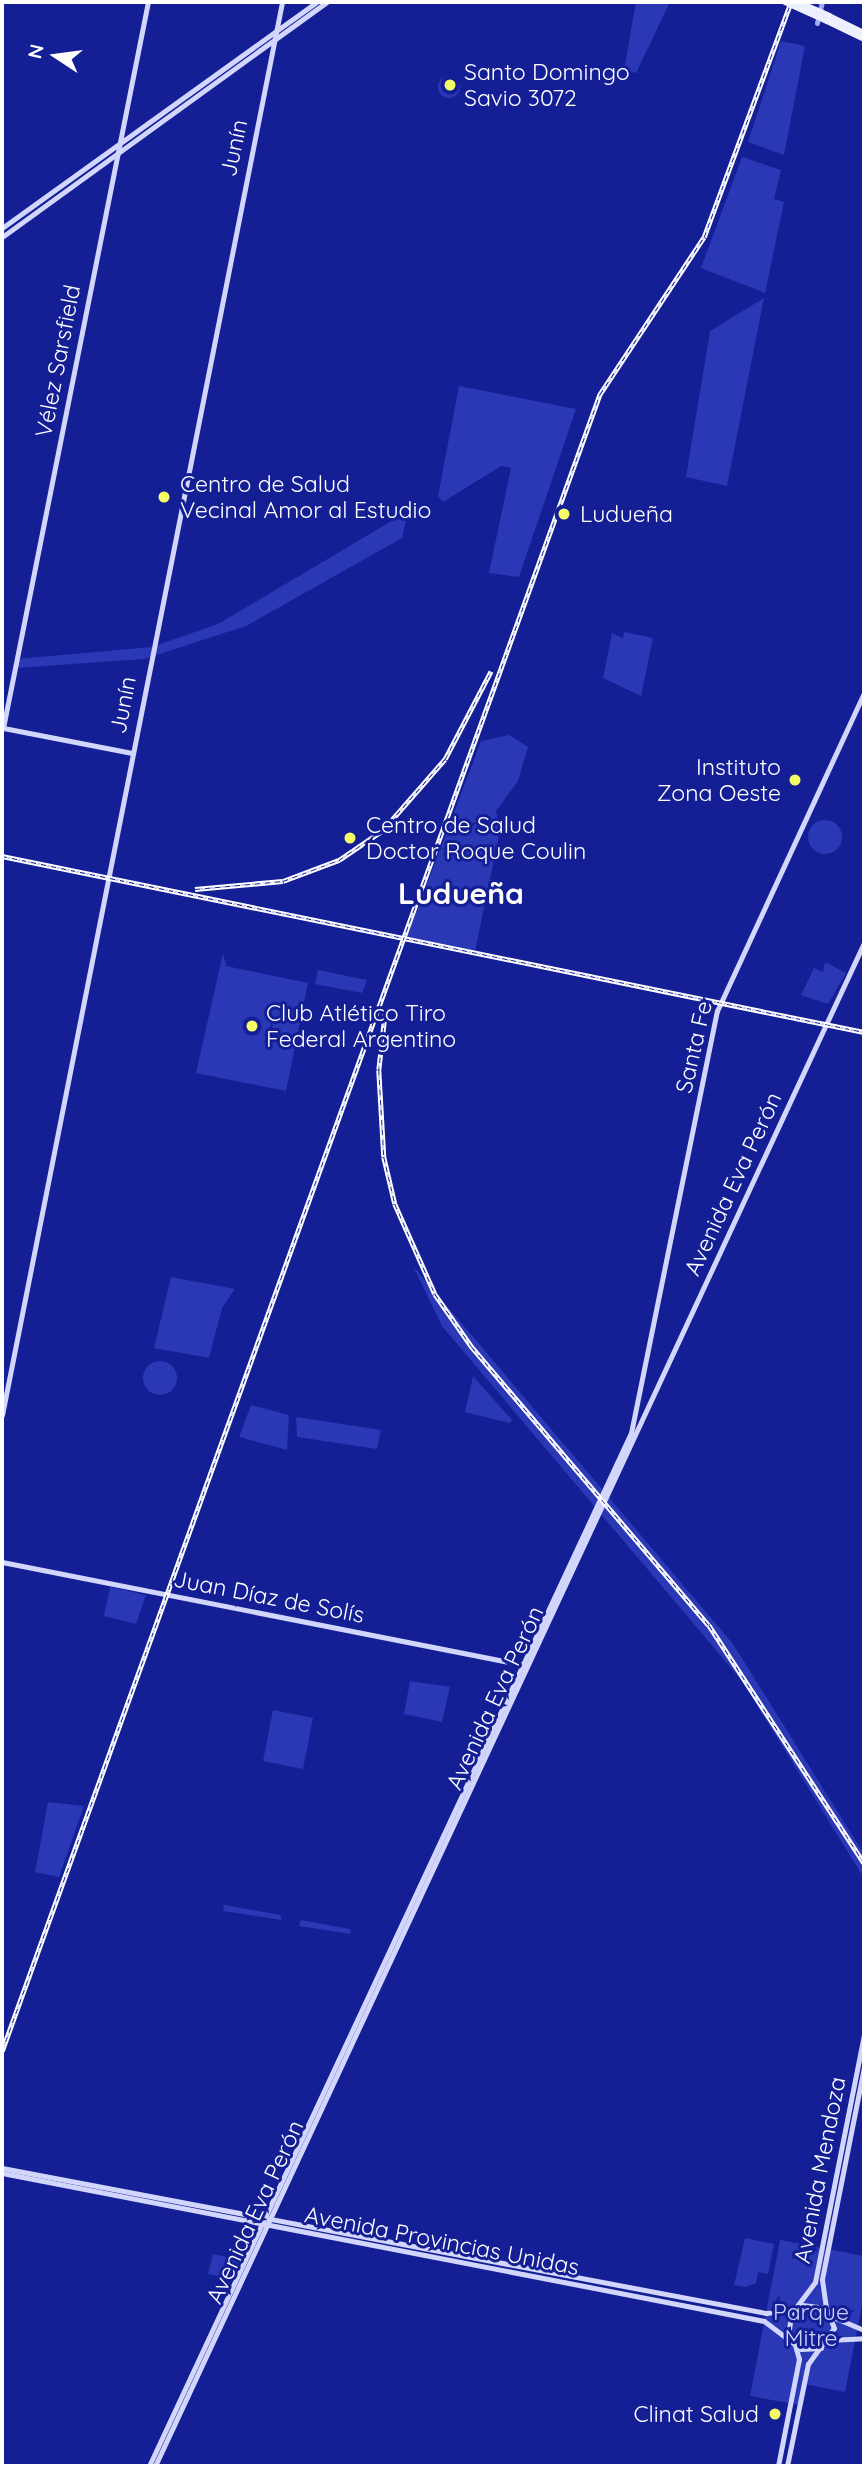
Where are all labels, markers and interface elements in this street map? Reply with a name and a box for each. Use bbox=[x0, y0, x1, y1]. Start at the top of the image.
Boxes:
north arrow bbox=[21, 21, 91, 91]
text: N bbox=[22, 42, 49, 61]
place label: Santo Domingo Savio 3072 bbox=[464, 58, 630, 112]
marker: Santo Domingo Savio 3072 bbox=[442, 77, 458, 93]
street label: Junín bbox=[214, 117, 254, 179]
street label: Vélez Sarsfield bbox=[30, 282, 86, 440]
place label: Centro de Salud Vecinal Amor al Estudio bbox=[180, 470, 431, 524]
marker: Centro de Salud Vecinal Amor al Estudio bbox=[154, 487, 174, 507]
place label: Ludueña bbox=[580, 500, 673, 528]
marker: Ludueña bbox=[554, 504, 574, 524]
street label: Junín bbox=[104, 674, 142, 736]
place label: Instituto Zona Oeste bbox=[657, 753, 781, 807]
marker: Instituto Zona Oeste bbox=[787, 772, 803, 788]
place label: Centro de Salud Doctor Roque Coulin bbox=[366, 811, 586, 865]
marker: Centro de Salud Doctor Roque Coulin bbox=[340, 828, 360, 848]
district label: Ludueña bbox=[398, 875, 524, 911]
street label: Santa Fe bbox=[670, 998, 718, 1096]
place label: Club Atlético Tiro Federal Argentino bbox=[266, 999, 456, 1053]
marker: Club Atlético Tiro Federal Argentino bbox=[244, 1018, 260, 1034]
street label: Avenida Eva Perón bbox=[678, 1088, 788, 1280]
street label: Juan Díaz de Solís bbox=[171, 1565, 367, 1629]
street label: Avenida Eva Perón bbox=[440, 1602, 550, 1794]
street label: Avenida Mendoza bbox=[788, 2074, 852, 2266]
street label: Avenida Eva Perón bbox=[200, 2116, 310, 2308]
street label: Avenida Provincias Unidas bbox=[302, 2201, 582, 2281]
park label: Parque Mitre bbox=[773, 2298, 849, 2352]
place label: Clinat Salud bbox=[633, 2400, 759, 2428]
marker: Clinat Salud bbox=[765, 2404, 785, 2424]

